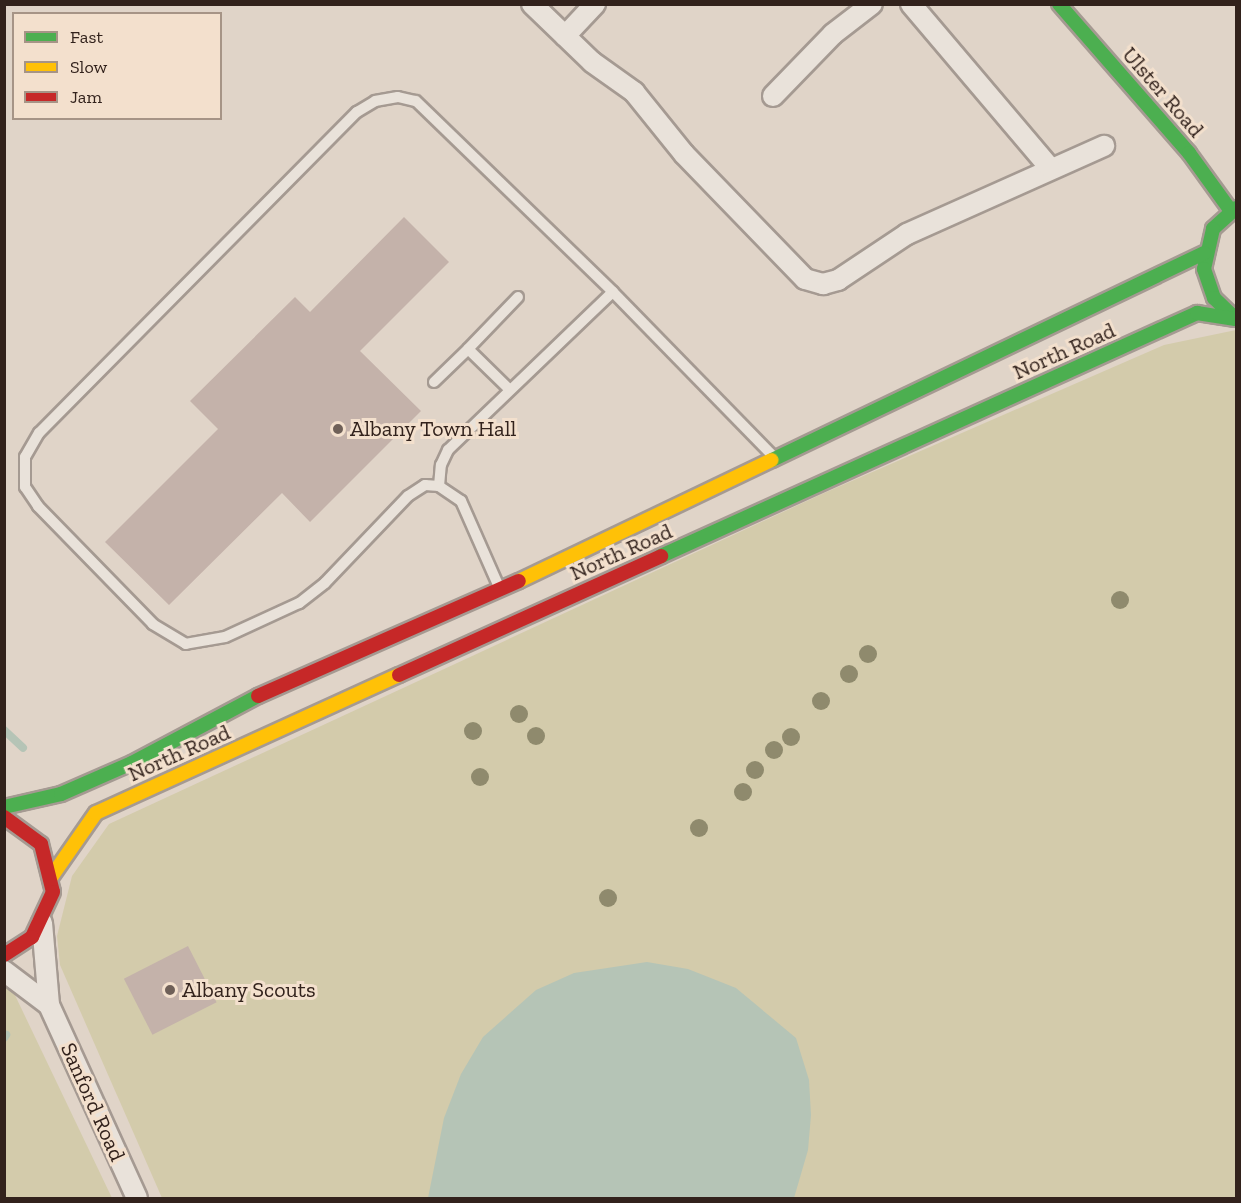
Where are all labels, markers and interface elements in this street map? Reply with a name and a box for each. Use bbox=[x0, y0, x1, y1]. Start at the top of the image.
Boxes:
legend bbox=[12, 12, 222, 120]
text: Fast bbox=[70, 26, 103, 48]
street label: Ulster Road bbox=[1117, 41, 1209, 143]
text: Slow bbox=[70, 56, 107, 78]
text: Jam bbox=[70, 86, 102, 108]
street label: North Road bbox=[1009, 317, 1119, 385]
place label: Albany Town Hall bbox=[350, 416, 517, 442]
marker: Albany Town Hall bbox=[331, 422, 345, 436]
street label: North Road bbox=[566, 518, 676, 586]
street label: North Road bbox=[124, 719, 234, 787]
place label: Albany Scouts bbox=[182, 977, 316, 1003]
marker: Albany Scouts bbox=[163, 983, 177, 997]
street label: Sanford Road bbox=[55, 1039, 131, 1165]

